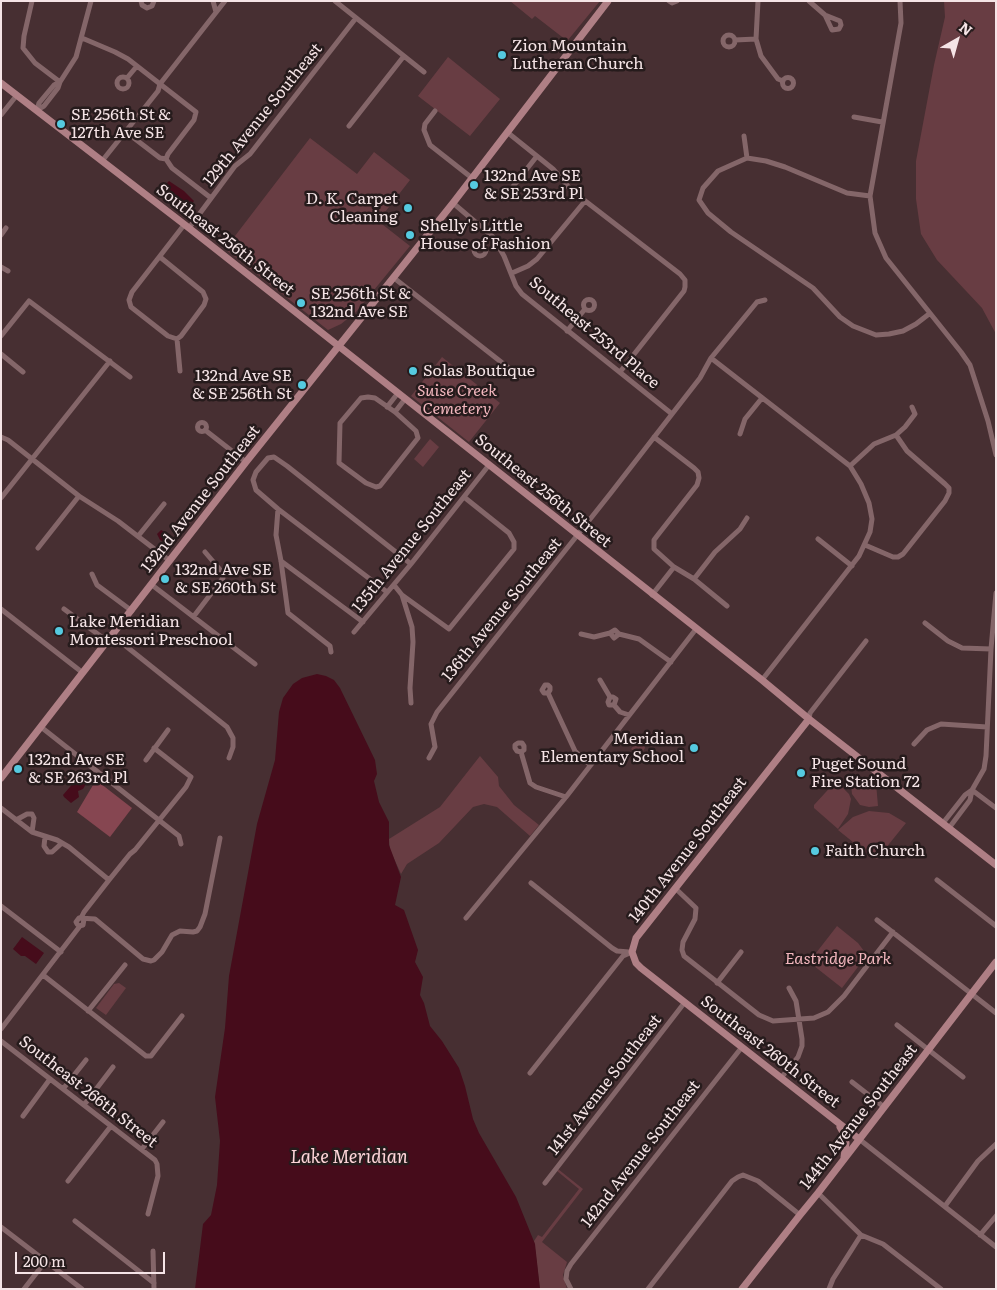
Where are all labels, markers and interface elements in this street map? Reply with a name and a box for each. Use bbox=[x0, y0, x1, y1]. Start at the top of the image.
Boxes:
north arrow bbox=[932, 15, 982, 65]
text: N bbox=[955, 17, 977, 40]
place label: Zion Mountain Lutheran Church bbox=[512, 36, 644, 74]
street label: 129th Avenue Southeast bbox=[199, 40, 327, 190]
marker: Zion Mountain Lutheran Church bbox=[496, 49, 508, 61]
place label: SE 256th St & 127th Ave SE bbox=[71, 105, 171, 143]
marker: SE 256th St & 127th Ave SE bbox=[55, 118, 67, 130]
place label: 132nd Ave SE & SE 253rd Pl bbox=[484, 166, 583, 204]
marker: 132nd Ave SE & SE 253rd Pl bbox=[468, 179, 480, 191]
street label: Southeast 256th Street bbox=[152, 180, 298, 300]
place label: D. K. Carpet Cleaning bbox=[306, 189, 398, 227]
marker: D. K. Carpet Cleaning bbox=[402, 202, 414, 214]
place label: Shelly's Little House of Fashion bbox=[420, 216, 551, 254]
marker: Shelly's Little House of Fashion bbox=[404, 229, 416, 241]
street label: Southeast 253rd Place bbox=[525, 273, 663, 393]
place label: SE 256th St & 132nd Ave SE bbox=[311, 284, 411, 322]
marker: SE 256th St & 132nd Ave SE bbox=[295, 297, 307, 309]
place label: Solas Boutique bbox=[423, 361, 535, 381]
marker: Solas Boutique bbox=[407, 365, 419, 377]
place label: 132nd Ave SE & SE 256th St bbox=[192, 366, 292, 404]
marker: 132nd Ave SE & SE 256th St bbox=[296, 379, 308, 391]
park label: Suise Creek Cemetery bbox=[417, 381, 497, 419]
street label: 132nd Avenue Southeast bbox=[138, 422, 264, 576]
street label: Southeast 256th Street bbox=[471, 430, 615, 552]
street label: 135th Avenue Southeast bbox=[348, 466, 476, 616]
street label: 136th Avenue Southeast bbox=[438, 534, 566, 686]
place label: 132nd Ave SE & SE 260th St bbox=[175, 560, 276, 598]
marker: 132nd Ave SE & SE 260th St bbox=[159, 573, 171, 585]
place label: Lake Meridian Montessori Preschool bbox=[69, 612, 233, 650]
marker: Lake Meridian Montessori Preschool bbox=[53, 625, 65, 637]
place label: Meridian Elementary School bbox=[540, 729, 684, 767]
marker: Meridian Elementary School bbox=[688, 742, 700, 754]
place label: 132nd Ave SE & SE 263rd Pl bbox=[28, 750, 128, 788]
place label: Puget Sound Fire Station 72 bbox=[811, 754, 920, 792]
marker: 132nd Ave SE & SE 263rd Pl bbox=[12, 763, 24, 775]
marker: Puget Sound Fire Station 72 bbox=[795, 767, 807, 779]
street label: 140th Avenue Southeast bbox=[625, 773, 751, 927]
place label: Faith Church bbox=[825, 841, 925, 861]
marker: Faith Church bbox=[809, 845, 821, 857]
park label: Eastridge Park bbox=[785, 949, 891, 969]
street label: Southeast 260th Street bbox=[697, 992, 843, 1112]
street label: 141st Avenue Southeast bbox=[544, 1011, 666, 1159]
street label: Southeast 266th Street bbox=[15, 1032, 161, 1152]
street label: 144th Avenue Southeast bbox=[796, 1041, 922, 1193]
street label: 142nd Avenue Southeast bbox=[578, 1077, 704, 1231]
water label: Lake Meridian bbox=[290, 1147, 408, 1169]
scale bar bbox=[18, 1242, 168, 1274]
text: 200 m bbox=[23, 1249, 66, 1272]

